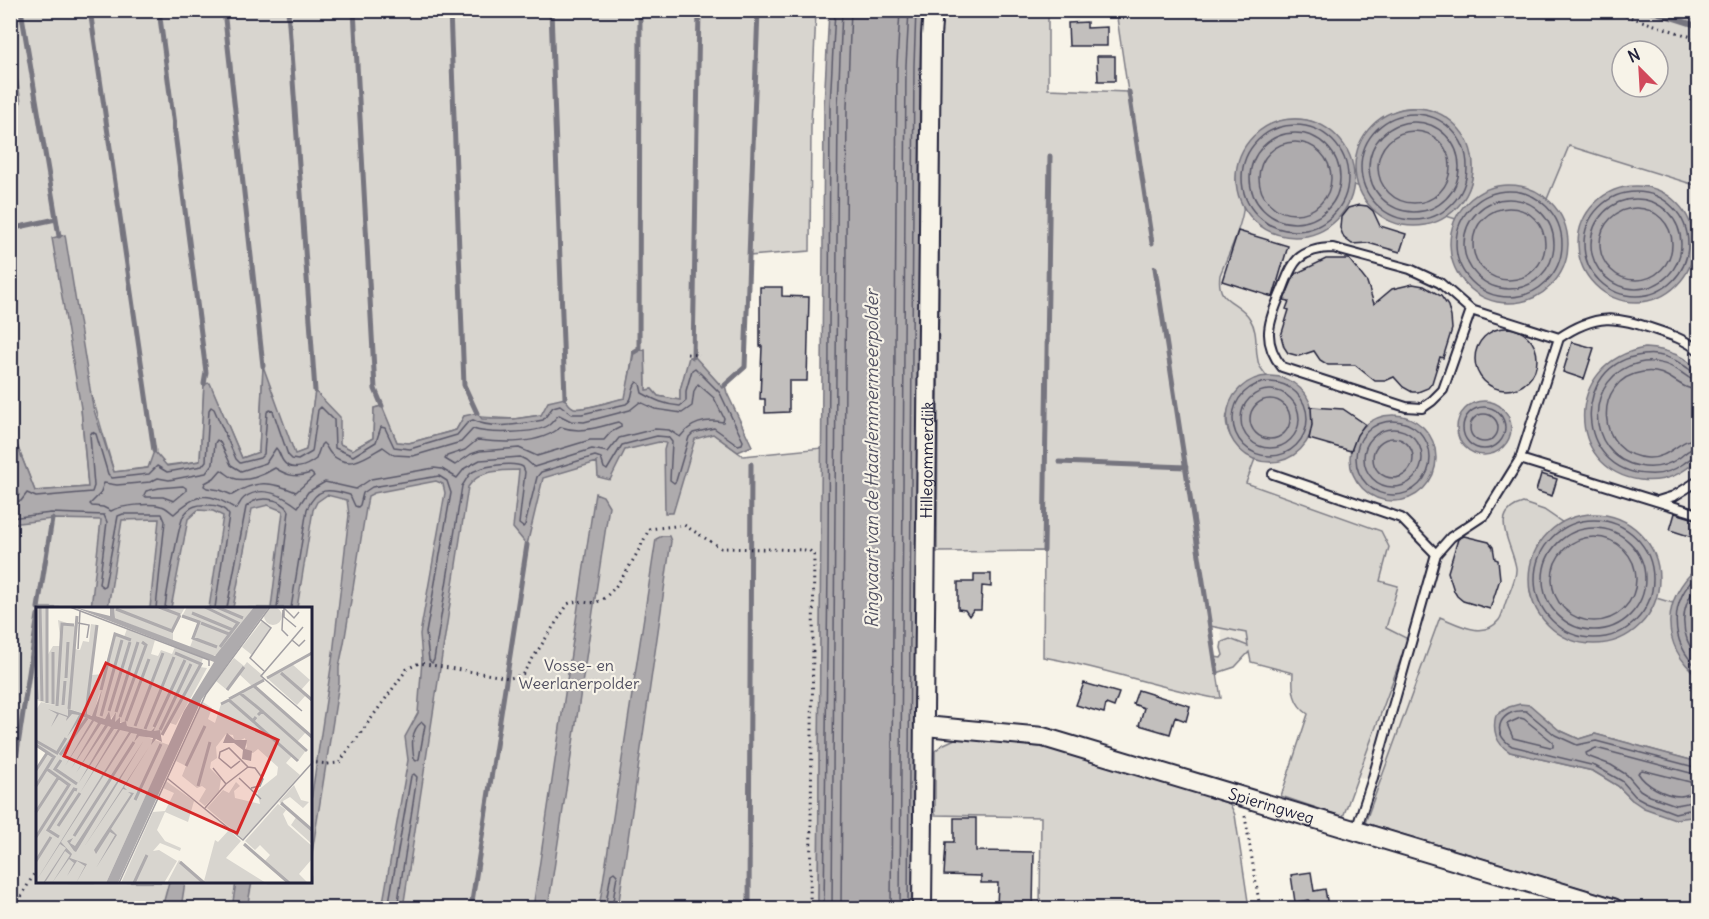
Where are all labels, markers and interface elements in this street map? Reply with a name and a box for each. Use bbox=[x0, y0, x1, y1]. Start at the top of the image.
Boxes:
north arrow bbox=[1610, 39, 1670, 99]
text: N bbox=[1625, 44, 1643, 67]
water label: Ringvaart van de Haarlemmermeerpolder bbox=[860, 287, 883, 628]
street label: Hillegommerdijk bbox=[916, 402, 937, 518]
inset map bbox=[36, 607, 312, 883]
park label: Vosse- en Weerlanerpolder bbox=[518, 655, 640, 693]
street label: Spieringweg bbox=[1226, 783, 1317, 828]

